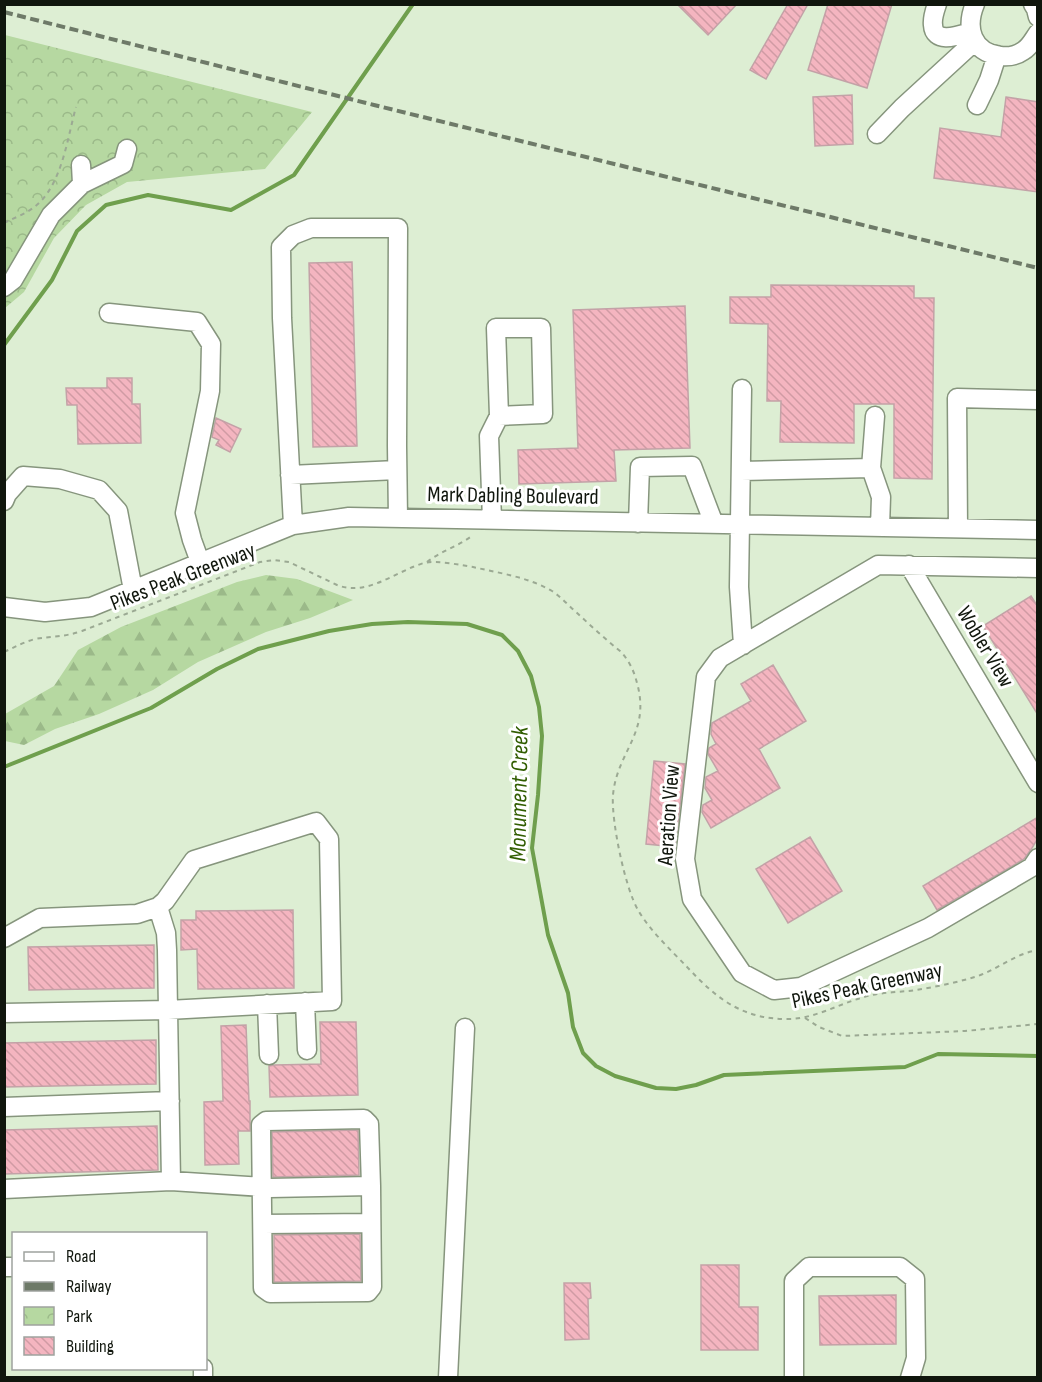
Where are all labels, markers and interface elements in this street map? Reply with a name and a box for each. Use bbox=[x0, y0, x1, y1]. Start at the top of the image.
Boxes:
street label: Mark Dabling Boulevard bbox=[427, 481, 599, 511]
street label: Pikes Peak Greenway bbox=[107, 537, 260, 617]
street label: Wobler View bbox=[950, 601, 1020, 693]
water label: Monument Creek bbox=[503, 725, 535, 862]
street label: Aeration View bbox=[652, 764, 686, 867]
street label: Pikes Peak Greenway bbox=[789, 957, 945, 1015]
legend bbox=[12, 1232, 207, 1370]
text: Road bbox=[66, 1246, 96, 1267]
text: Railway bbox=[66, 1276, 111, 1297]
text: Park bbox=[66, 1306, 92, 1327]
text: Building bbox=[66, 1336, 114, 1357]

